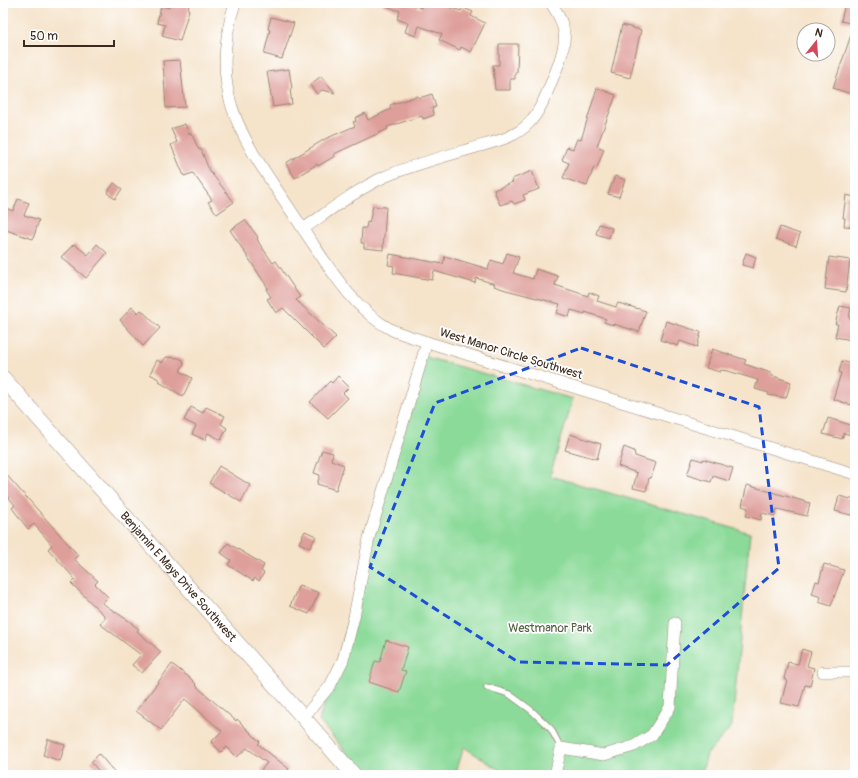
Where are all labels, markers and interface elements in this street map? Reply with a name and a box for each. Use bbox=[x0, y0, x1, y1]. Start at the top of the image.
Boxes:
scale bar bbox=[24, 22, 114, 48]
north arrow bbox=[796, 22, 836, 62]
text: N bbox=[813, 26, 825, 40]
text: 50 m bbox=[30, 29, 58, 44]
street label: West Manor Circle Southwest bbox=[438, 325, 584, 383]
street label: Benjamin E Mays Drive Southwest bbox=[117, 508, 240, 645]
park label: Westmanor Park bbox=[508, 621, 592, 636]

